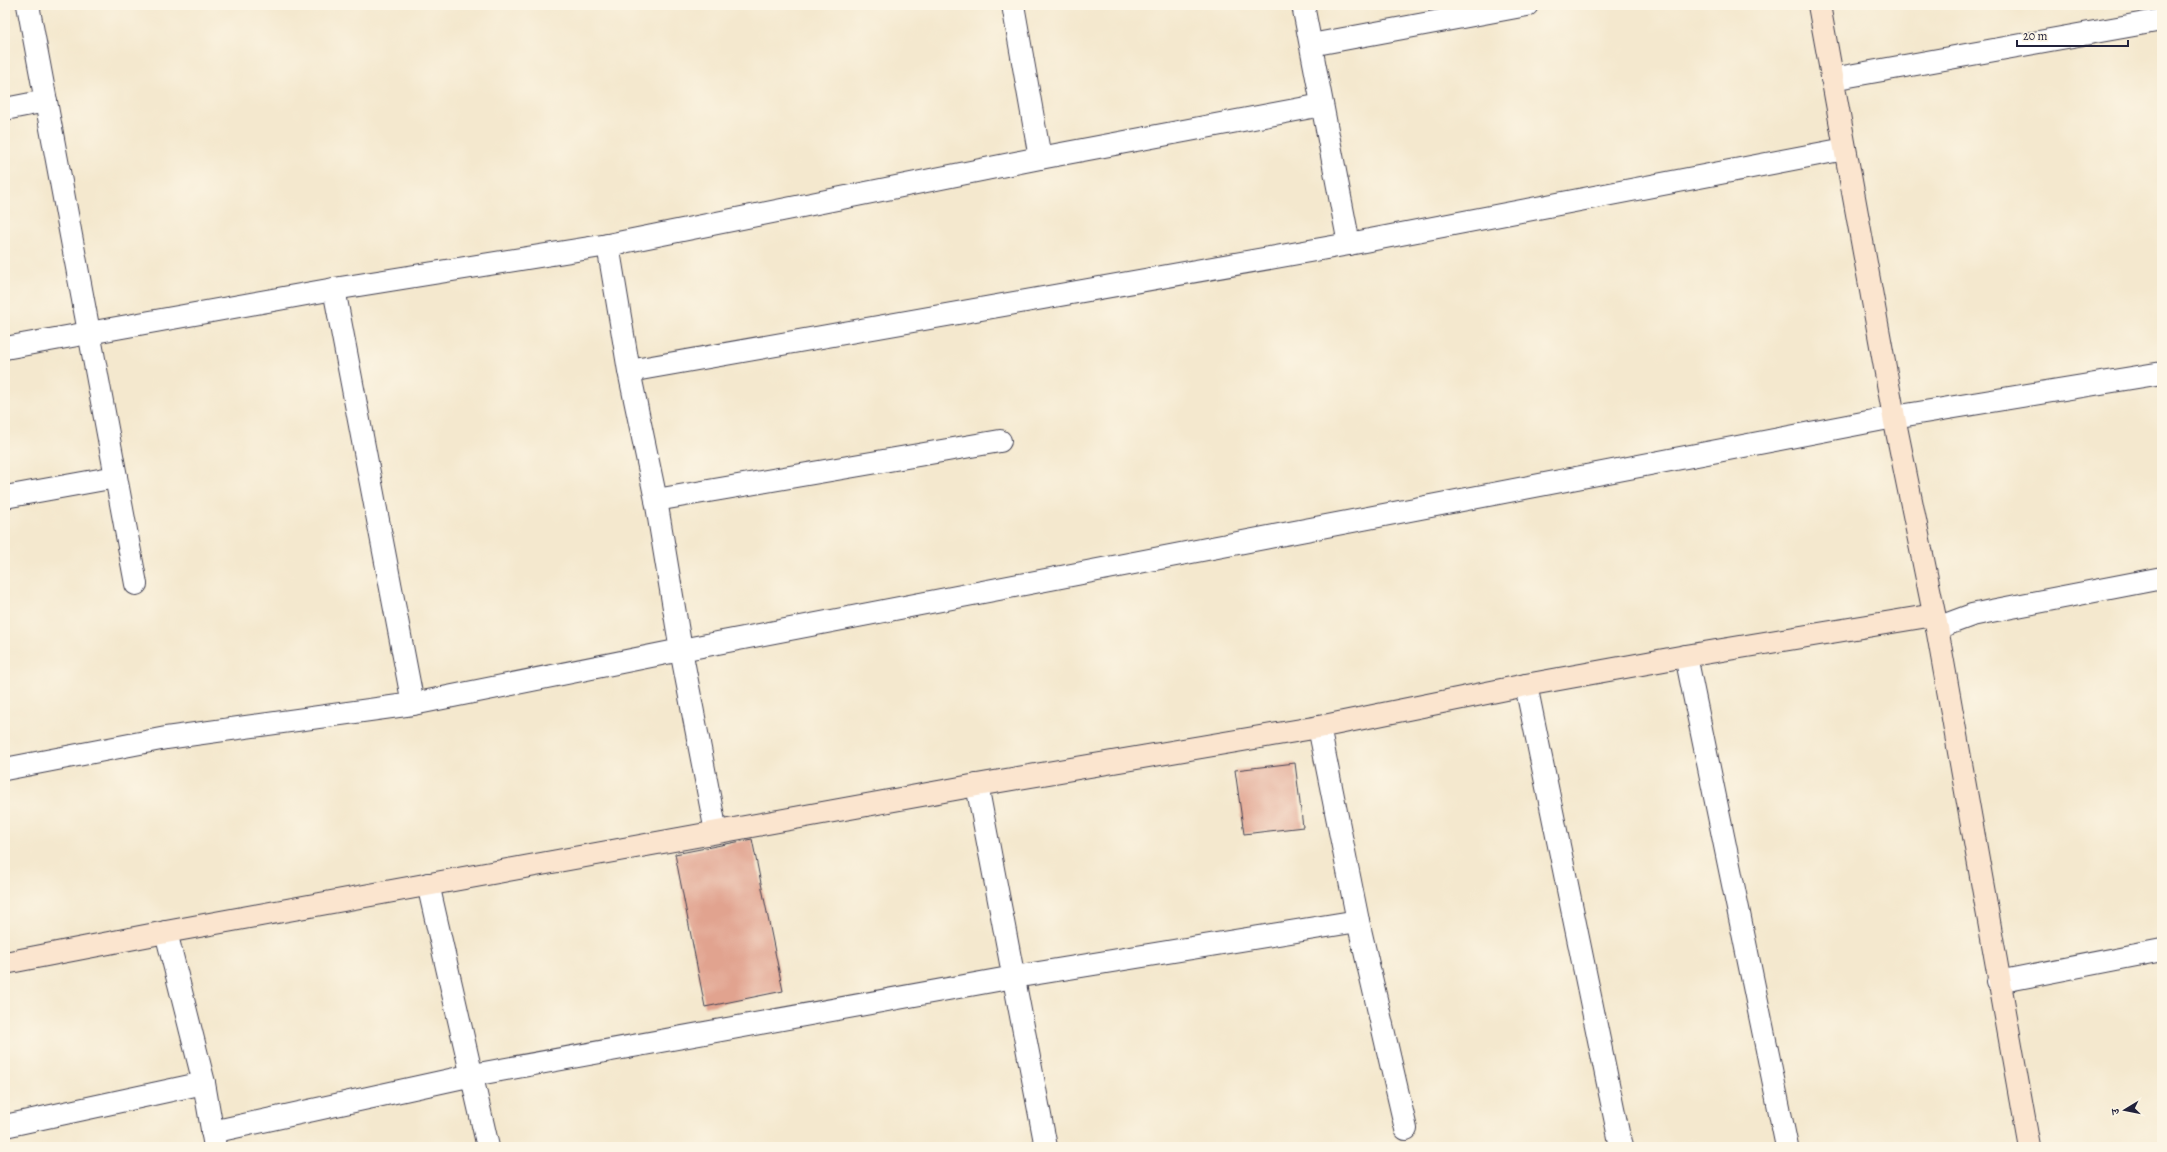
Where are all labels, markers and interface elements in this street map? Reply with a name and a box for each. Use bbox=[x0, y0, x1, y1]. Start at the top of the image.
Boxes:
scale bar bbox=[2017, 22, 2128, 48]
text: 20 m bbox=[2023, 28, 2047, 44]
north arrow bbox=[2105, 1090, 2145, 1130]
text: उ bbox=[2108, 1106, 2124, 1117]

